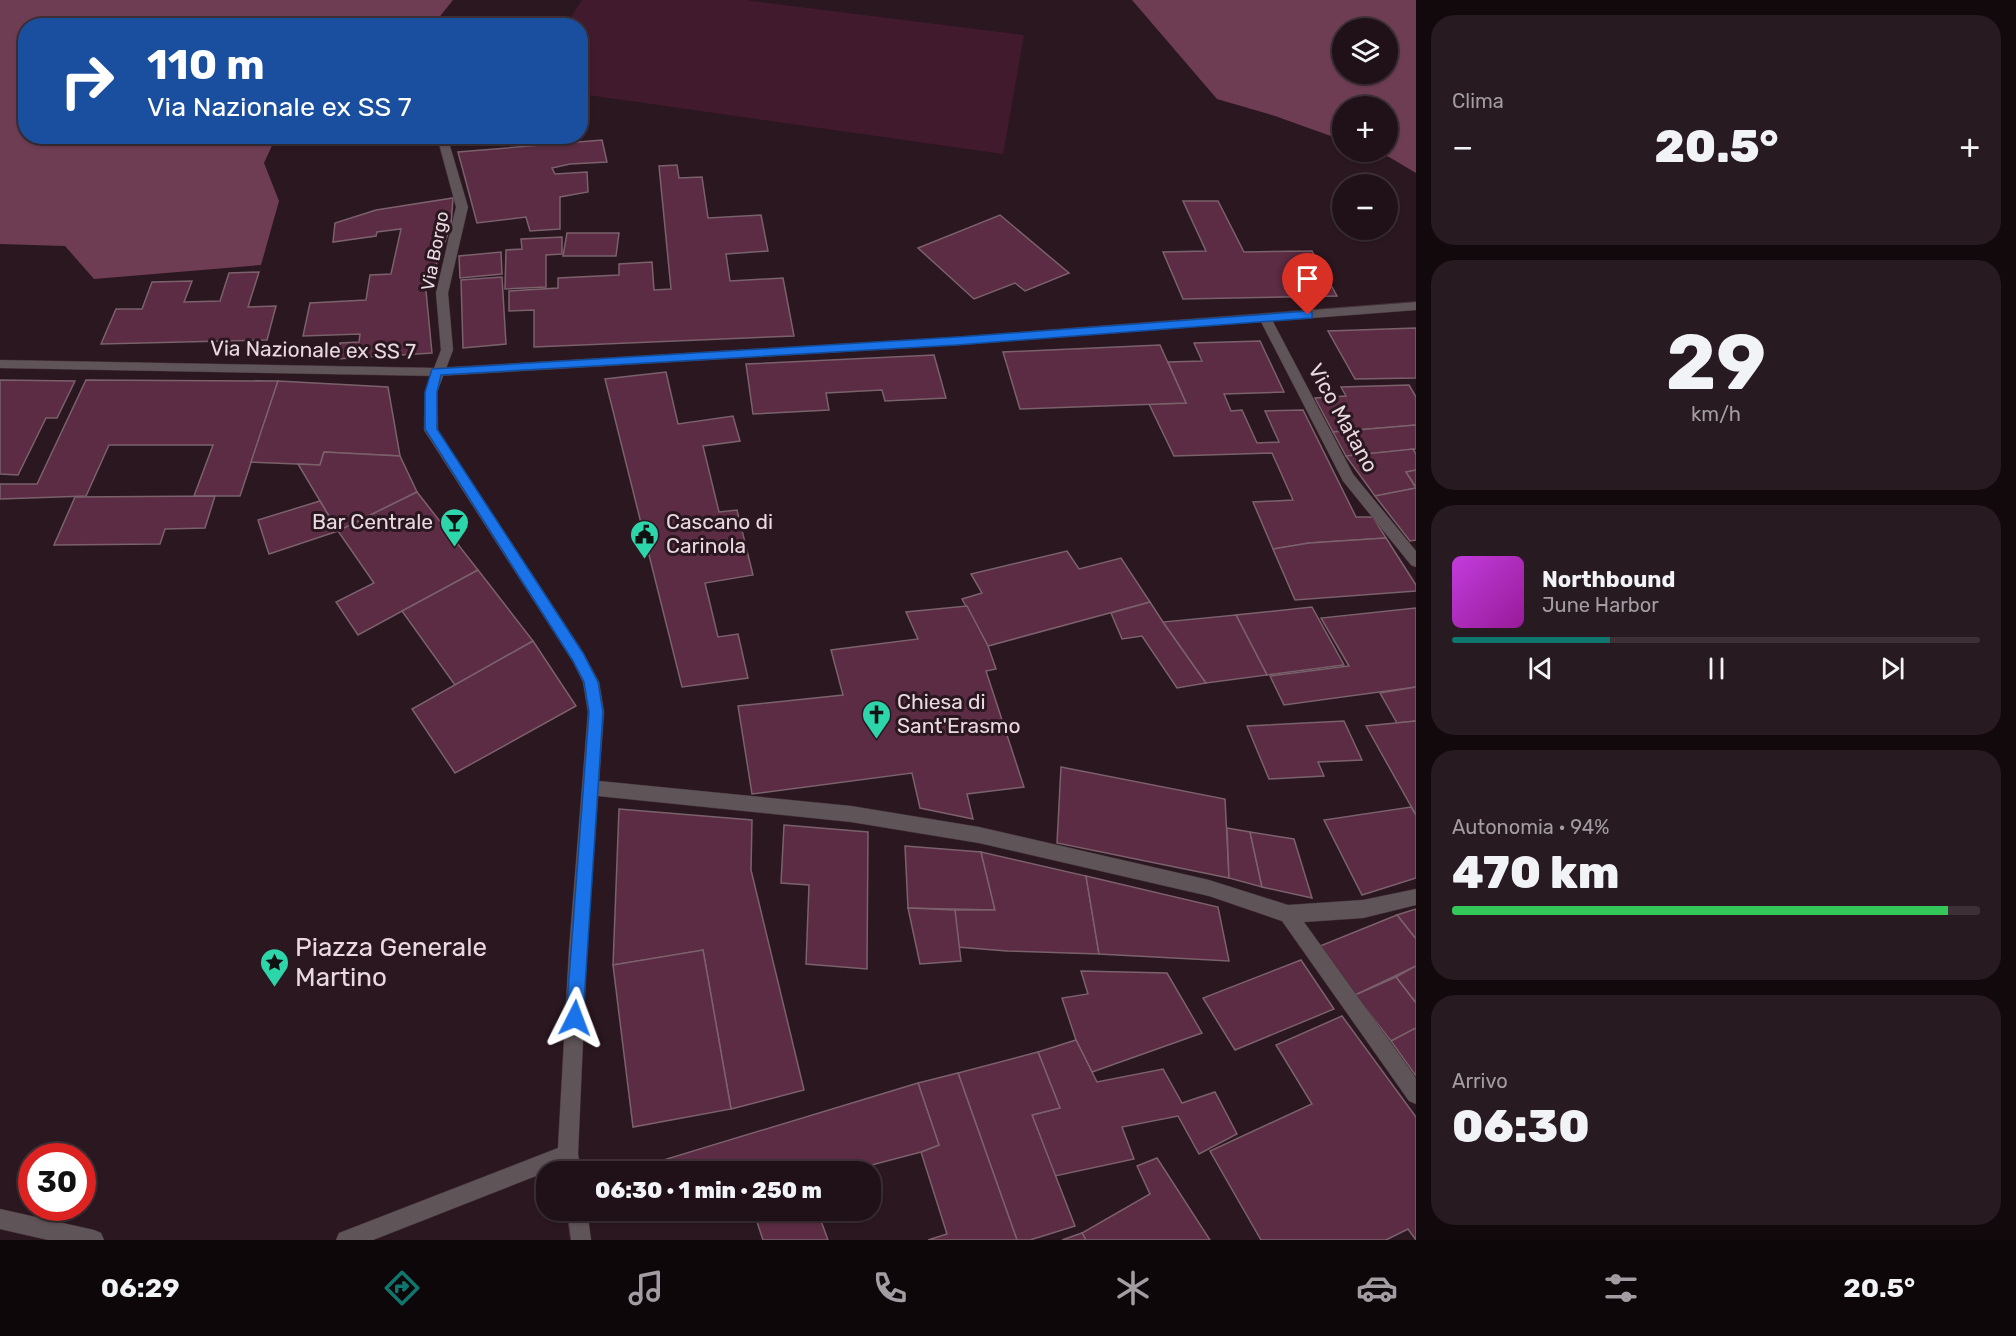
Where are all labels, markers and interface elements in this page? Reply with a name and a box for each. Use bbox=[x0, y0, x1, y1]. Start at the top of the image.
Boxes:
map controls bbox=[1332, 18, 1398, 240]
button: layers bbox=[1332, 18, 1398, 84]
text: 110 m bbox=[147, 40, 265, 90]
icon: right bbox=[48, 42, 126, 120]
text: Clima bbox=[1452, 89, 1504, 113]
text: Via Nazionale ex SS 7 bbox=[147, 91, 412, 123]
button: + bbox=[1332, 96, 1398, 162]
text: 20.5° bbox=[1654, 120, 1779, 173]
text: − bbox=[1452, 127, 1473, 166]
text: + bbox=[1959, 127, 1980, 166]
button: − bbox=[1332, 174, 1398, 240]
street label: Via Borgo bbox=[417, 209, 453, 293]
pin bbox=[1282, 253, 1333, 315]
icon: arrive bbox=[1291, 262, 1324, 295]
text: 29 bbox=[1666, 316, 1766, 409]
street label: Via Nazionale ex SS 7 bbox=[210, 335, 416, 364]
street label: Vico Matano bbox=[1303, 359, 1384, 476]
text: km/h bbox=[1691, 402, 1741, 426]
bar icon: Bar Centrale bbox=[438, 506, 470, 548]
place label: Bar Centrale bbox=[312, 509, 433, 534]
place label: Cascano di Carinola bbox=[666, 509, 773, 558]
public building icon: Cascano di Carinola bbox=[629, 518, 661, 560]
text: Northbound bbox=[1542, 566, 1675, 593]
text: June Harbor bbox=[1542, 593, 1659, 617]
icon: previous bbox=[1524, 652, 1557, 685]
icon: pause bbox=[1700, 652, 1733, 685]
icon: next bbox=[1876, 652, 1909, 685]
place label: Chiesa di Sant'Erasmo bbox=[897, 689, 1021, 738]
church icon: Chiesa di Sant'Erasmo bbox=[860, 698, 892, 740]
text: Autonomia · 94% bbox=[1452, 815, 1609, 839]
text: 470 km bbox=[1452, 846, 1619, 899]
place label: Piazza Generale Martino bbox=[295, 932, 487, 993]
place icon: Piazza Generale Martino bbox=[258, 946, 290, 988]
position arrow bbox=[543, 986, 607, 1050]
text: Arrivo bbox=[1452, 1069, 1508, 1093]
text: 06:30 bbox=[1452, 1100, 1590, 1153]
speed limit sign: 30 bbox=[18, 1143, 96, 1221]
text: 06:30 · 1 min · 250 m bbox=[595, 1177, 822, 1204]
icon: directions bbox=[381, 1267, 423, 1309]
icon: music bbox=[625, 1267, 667, 1309]
icon: phone bbox=[869, 1267, 911, 1309]
icon: climate bbox=[1112, 1267, 1154, 1309]
icon: car bbox=[1356, 1267, 1398, 1309]
icon: filters bbox=[1600, 1267, 1642, 1309]
text: 06:29 bbox=[101, 1272, 180, 1304]
text: 20.5° bbox=[1843, 1272, 1915, 1304]

